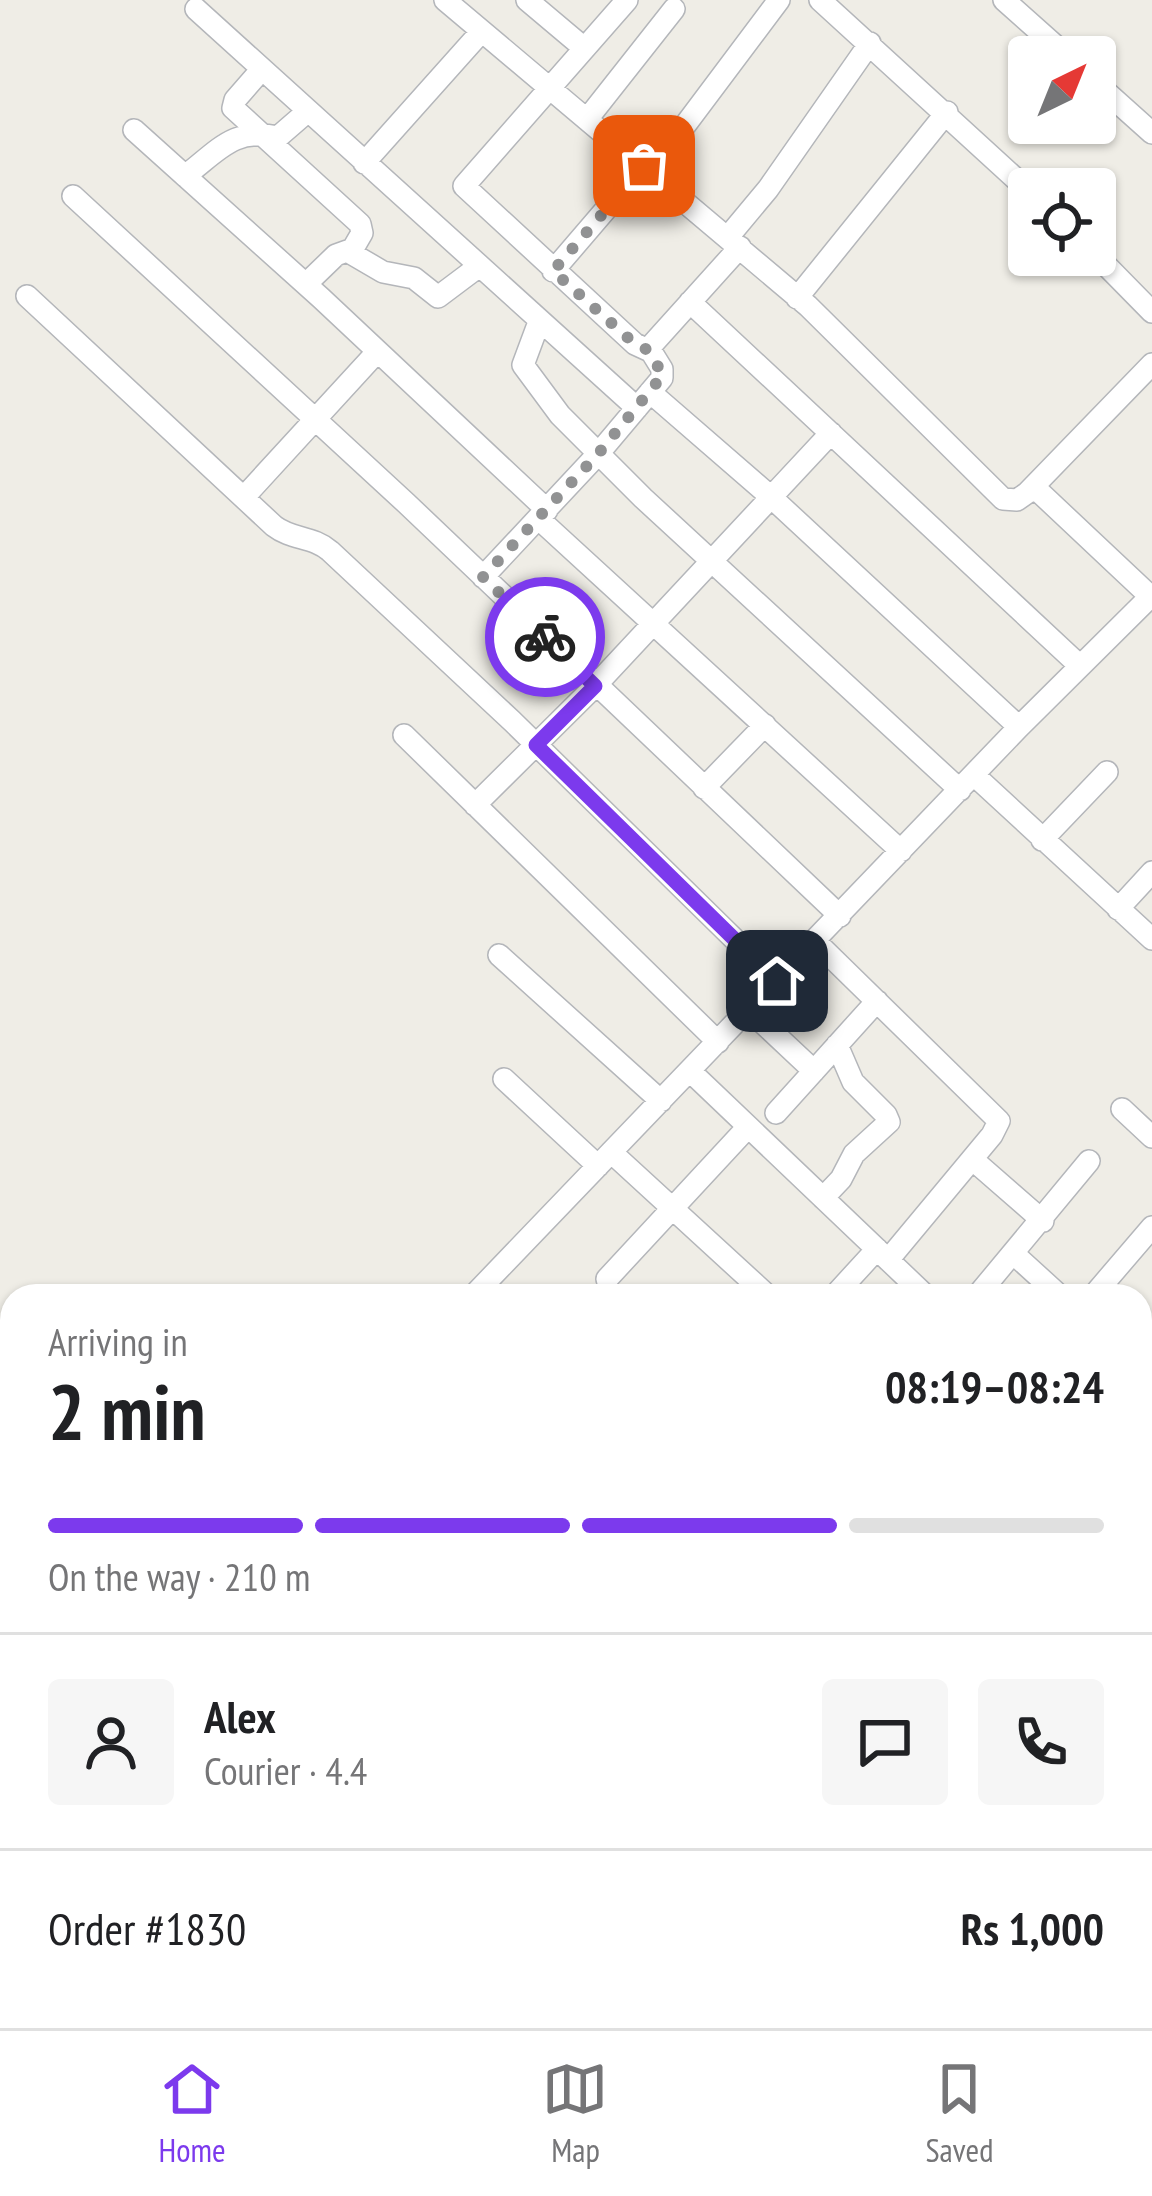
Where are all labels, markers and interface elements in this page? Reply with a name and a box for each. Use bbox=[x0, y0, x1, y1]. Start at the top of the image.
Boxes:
north arrow bbox=[1008, 36, 1116, 144]
map controls bbox=[1008, 36, 1116, 276]
pin bbox=[593, 115, 695, 217]
icon: bag bbox=[611, 133, 677, 199]
button: locate bbox=[1008, 168, 1116, 276]
courier bbox=[485, 577, 605, 697]
icon: bike bbox=[512, 604, 578, 670]
pin bbox=[726, 930, 828, 1032]
icon: home bbox=[744, 948, 810, 1014]
text: Arriving in bbox=[48, 1316, 188, 1367]
text: 08:19–08:24 bbox=[885, 1357, 1104, 1415]
text: 2 min bbox=[48, 1361, 206, 1462]
text: On the way · 210 m bbox=[48, 1551, 310, 1602]
button: person bbox=[48, 1679, 174, 1805]
button: chat bbox=[822, 1679, 948, 1805]
button: phone bbox=[978, 1679, 1104, 1805]
text: Alex bbox=[204, 1687, 276, 1745]
text: Courier · 4.4 bbox=[204, 1745, 367, 1796]
text: Order #1830 bbox=[48, 1899, 246, 1957]
text: Rs 1,000 bbox=[961, 1899, 1104, 1957]
tab: Home bbox=[158, 2056, 226, 2171]
tab: Map bbox=[542, 2056, 608, 2171]
tab: Saved bbox=[925, 2056, 993, 2171]

